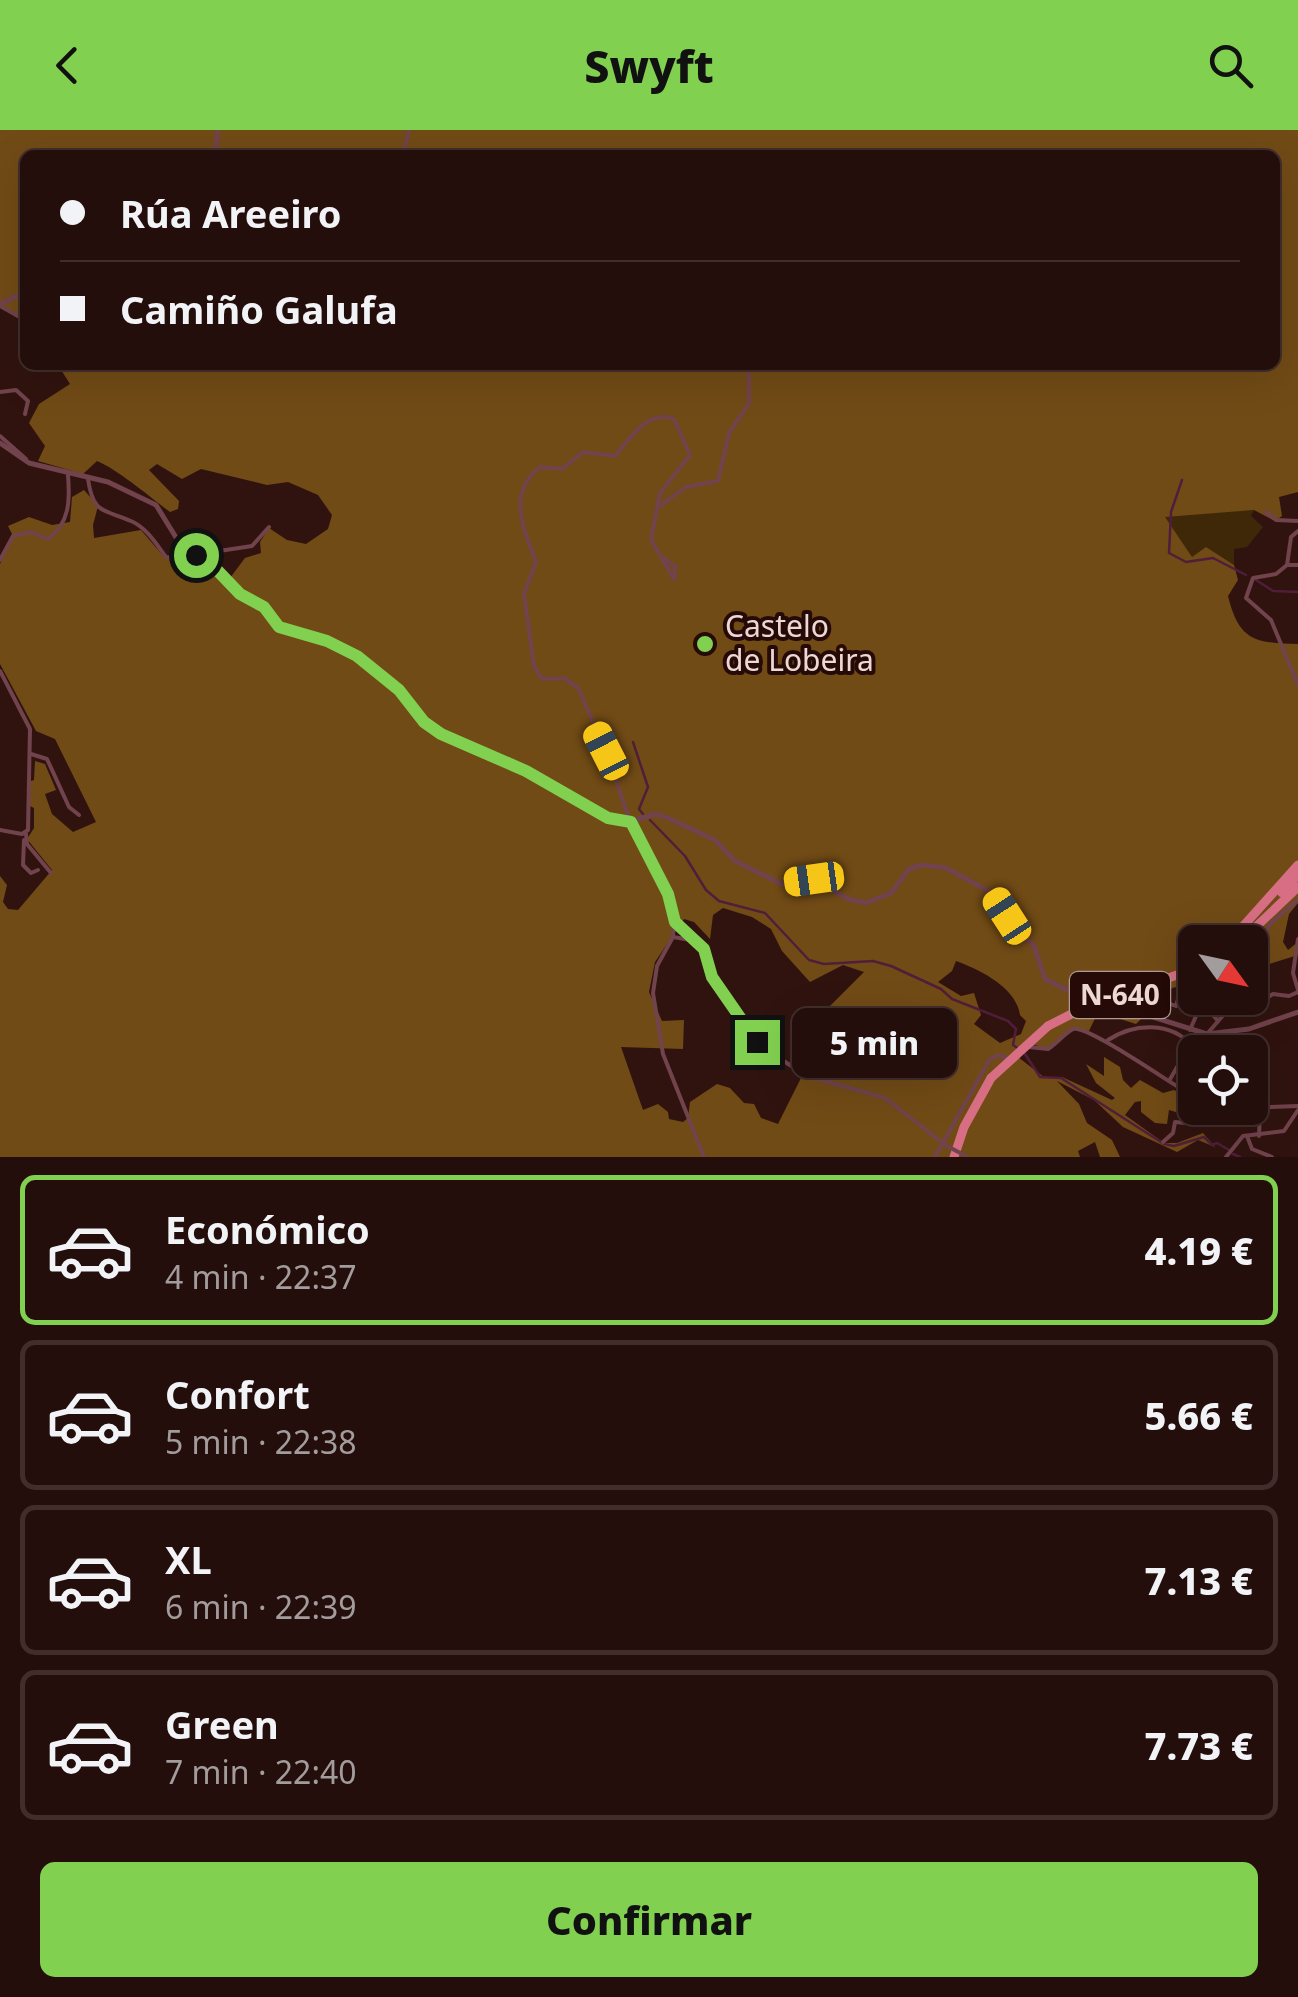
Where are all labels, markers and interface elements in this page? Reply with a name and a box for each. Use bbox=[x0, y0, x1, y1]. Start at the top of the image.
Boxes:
text: Swyft bbox=[584, 35, 714, 96]
icon: back bbox=[40, 38, 95, 93]
icon: search bbox=[1203, 38, 1258, 93]
text: Rúa Areeiro bbox=[120, 187, 342, 239]
text: Camiño Galufa bbox=[120, 283, 398, 335]
route start bbox=[174, 533, 219, 578]
place label: Castelo de Lobeira bbox=[725, 605, 874, 680]
marker: Castelo de Lobeira bbox=[694, 633, 716, 655]
car bbox=[579, 717, 633, 785]
car bbox=[782, 860, 846, 898]
car bbox=[978, 883, 1036, 949]
north arrow bbox=[1178, 925, 1268, 1015]
map controls bbox=[1178, 925, 1268, 1125]
road number: N-640 bbox=[1070, 972, 1170, 1018]
callout: 5 min bbox=[792, 1007, 957, 1077]
route end bbox=[735, 1020, 780, 1065]
text: 5 min bbox=[830, 1021, 919, 1064]
button: locate bbox=[1178, 1035, 1268, 1125]
text: Económico bbox=[165, 1203, 370, 1255]
icon: car bbox=[45, 1205, 135, 1295]
text: 4.19 € bbox=[1144, 1224, 1253, 1276]
text: 4 min · 22:37 bbox=[165, 1255, 357, 1298]
text: Confort bbox=[165, 1368, 310, 1420]
icon: car bbox=[45, 1370, 135, 1460]
text: 5.66 € bbox=[1144, 1389, 1253, 1441]
text: 5 min · 22:38 bbox=[165, 1420, 357, 1463]
text: XL bbox=[165, 1533, 212, 1585]
icon: car bbox=[45, 1535, 135, 1625]
text: 7.13 € bbox=[1144, 1554, 1253, 1606]
text: 6 min · 22:39 bbox=[165, 1585, 357, 1628]
text: Green bbox=[165, 1698, 279, 1750]
icon: car bbox=[45, 1700, 135, 1790]
text: 7.73 € bbox=[1144, 1719, 1253, 1771]
text: 7 min · 22:40 bbox=[165, 1750, 357, 1793]
button: Confirmar bbox=[40, 1862, 1258, 1977]

